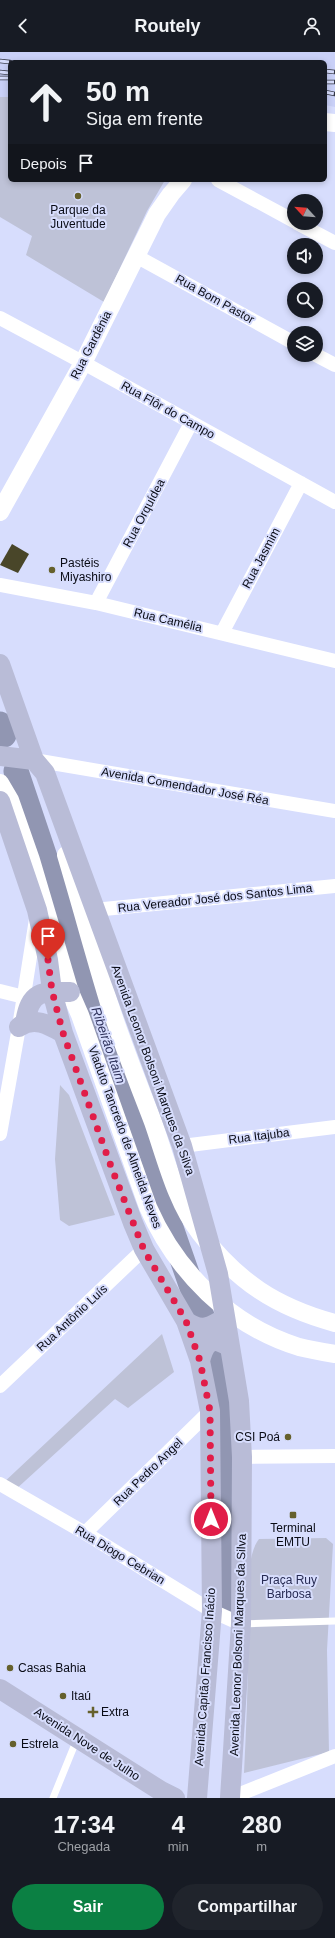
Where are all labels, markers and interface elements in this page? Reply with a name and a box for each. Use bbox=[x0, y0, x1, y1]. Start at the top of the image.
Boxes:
icon: back bbox=[12, 15, 34, 37]
icon: person bbox=[301, 15, 323, 37]
text: Routely bbox=[134, 16, 201, 36]
icon: ahead bbox=[20, 76, 72, 128]
text: 50 m bbox=[86, 76, 150, 107]
text: Siga em frente bbox=[86, 109, 203, 129]
icon: arrive bbox=[75, 152, 97, 174]
text: Depois bbox=[20, 155, 67, 172]
marker: Parque da Juventude bbox=[73, 191, 83, 201]
north arrow bbox=[287, 194, 323, 230]
map controls bbox=[287, 194, 323, 362]
place label: Parque da Juventude bbox=[50, 203, 106, 231]
button: sound bbox=[287, 238, 323, 274]
street label: Rua Bom Pastor bbox=[173, 272, 257, 326]
button: search bbox=[287, 282, 323, 318]
street label: Rua Gardênia bbox=[68, 308, 114, 381]
button: layers bbox=[287, 326, 323, 362]
street label: Rua Flôr do Campo bbox=[119, 378, 217, 442]
street label: Rua Orquídea bbox=[120, 476, 168, 550]
street label: Rua Jasmim bbox=[239, 525, 283, 591]
place label: Pastéis Miyashiro bbox=[60, 556, 112, 584]
marker: Pastéis Miyashiro bbox=[47, 565, 57, 575]
street label: Rua Camélia bbox=[133, 605, 204, 635]
street label: Avenida Comendador José Réa bbox=[100, 764, 270, 808]
street label: Rua Vereador José dos Santos Lima bbox=[117, 881, 313, 915]
pin bbox=[31, 919, 65, 960]
icon: arrive bbox=[37, 925, 59, 947]
street label: Avenida Leonor Bolsoni Marques da Silva bbox=[108, 963, 198, 1177]
water label: Ribeirão Itaim bbox=[88, 1005, 129, 1086]
street label: Viaduto Tancredo de Almeida Neves bbox=[85, 1044, 165, 1230]
street label: Rua Itajuba bbox=[228, 1125, 291, 1147]
street label: Rua Antônio Luís bbox=[34, 1282, 110, 1354]
place label: CSI Poá bbox=[235, 1430, 280, 1444]
marker: CSI Poá bbox=[283, 1432, 293, 1442]
street label: Rua Pedro Angel bbox=[111, 1435, 185, 1509]
position arrow bbox=[190, 1498, 232, 1540]
marker: Terminal EMTU bbox=[288, 1510, 298, 1520]
place label: Terminal EMTU bbox=[270, 1521, 316, 1549]
street label: Rua Diogo Cebrian bbox=[73, 1523, 167, 1587]
street label: Avenida Leonor Bolsoni Marques da Silva bbox=[227, 1533, 249, 1756]
park label: Praça Ruy Barbosa bbox=[261, 1573, 317, 1601]
street label: Avenida Capitão Francisco Inácio bbox=[192, 1587, 218, 1767]
place label: Casas Bahia bbox=[18, 1661, 86, 1675]
marker: Casas Bahia bbox=[5, 1663, 15, 1673]
place label: Itaú bbox=[71, 1689, 91, 1703]
marker: Itaú bbox=[58, 1691, 68, 1701]
street label: Avenida Nove de Julho bbox=[32, 1705, 143, 1784]
place label: Extra bbox=[101, 1705, 129, 1719]
marker: Extra bbox=[88, 1707, 98, 1717]
place label: Estrela bbox=[21, 1737, 59, 1751]
marker: Estrela bbox=[8, 1739, 18, 1749]
text: 17:34 bbox=[53, 1811, 115, 1838]
text: 4 bbox=[171, 1811, 185, 1838]
text: 280 bbox=[242, 1811, 282, 1838]
text: Chegada bbox=[57, 1839, 110, 1854]
text: min bbox=[168, 1839, 189, 1854]
text: m bbox=[256, 1839, 267, 1854]
button: Sair bbox=[12, 1884, 164, 1930]
button: Compartilhar bbox=[172, 1884, 323, 1930]

